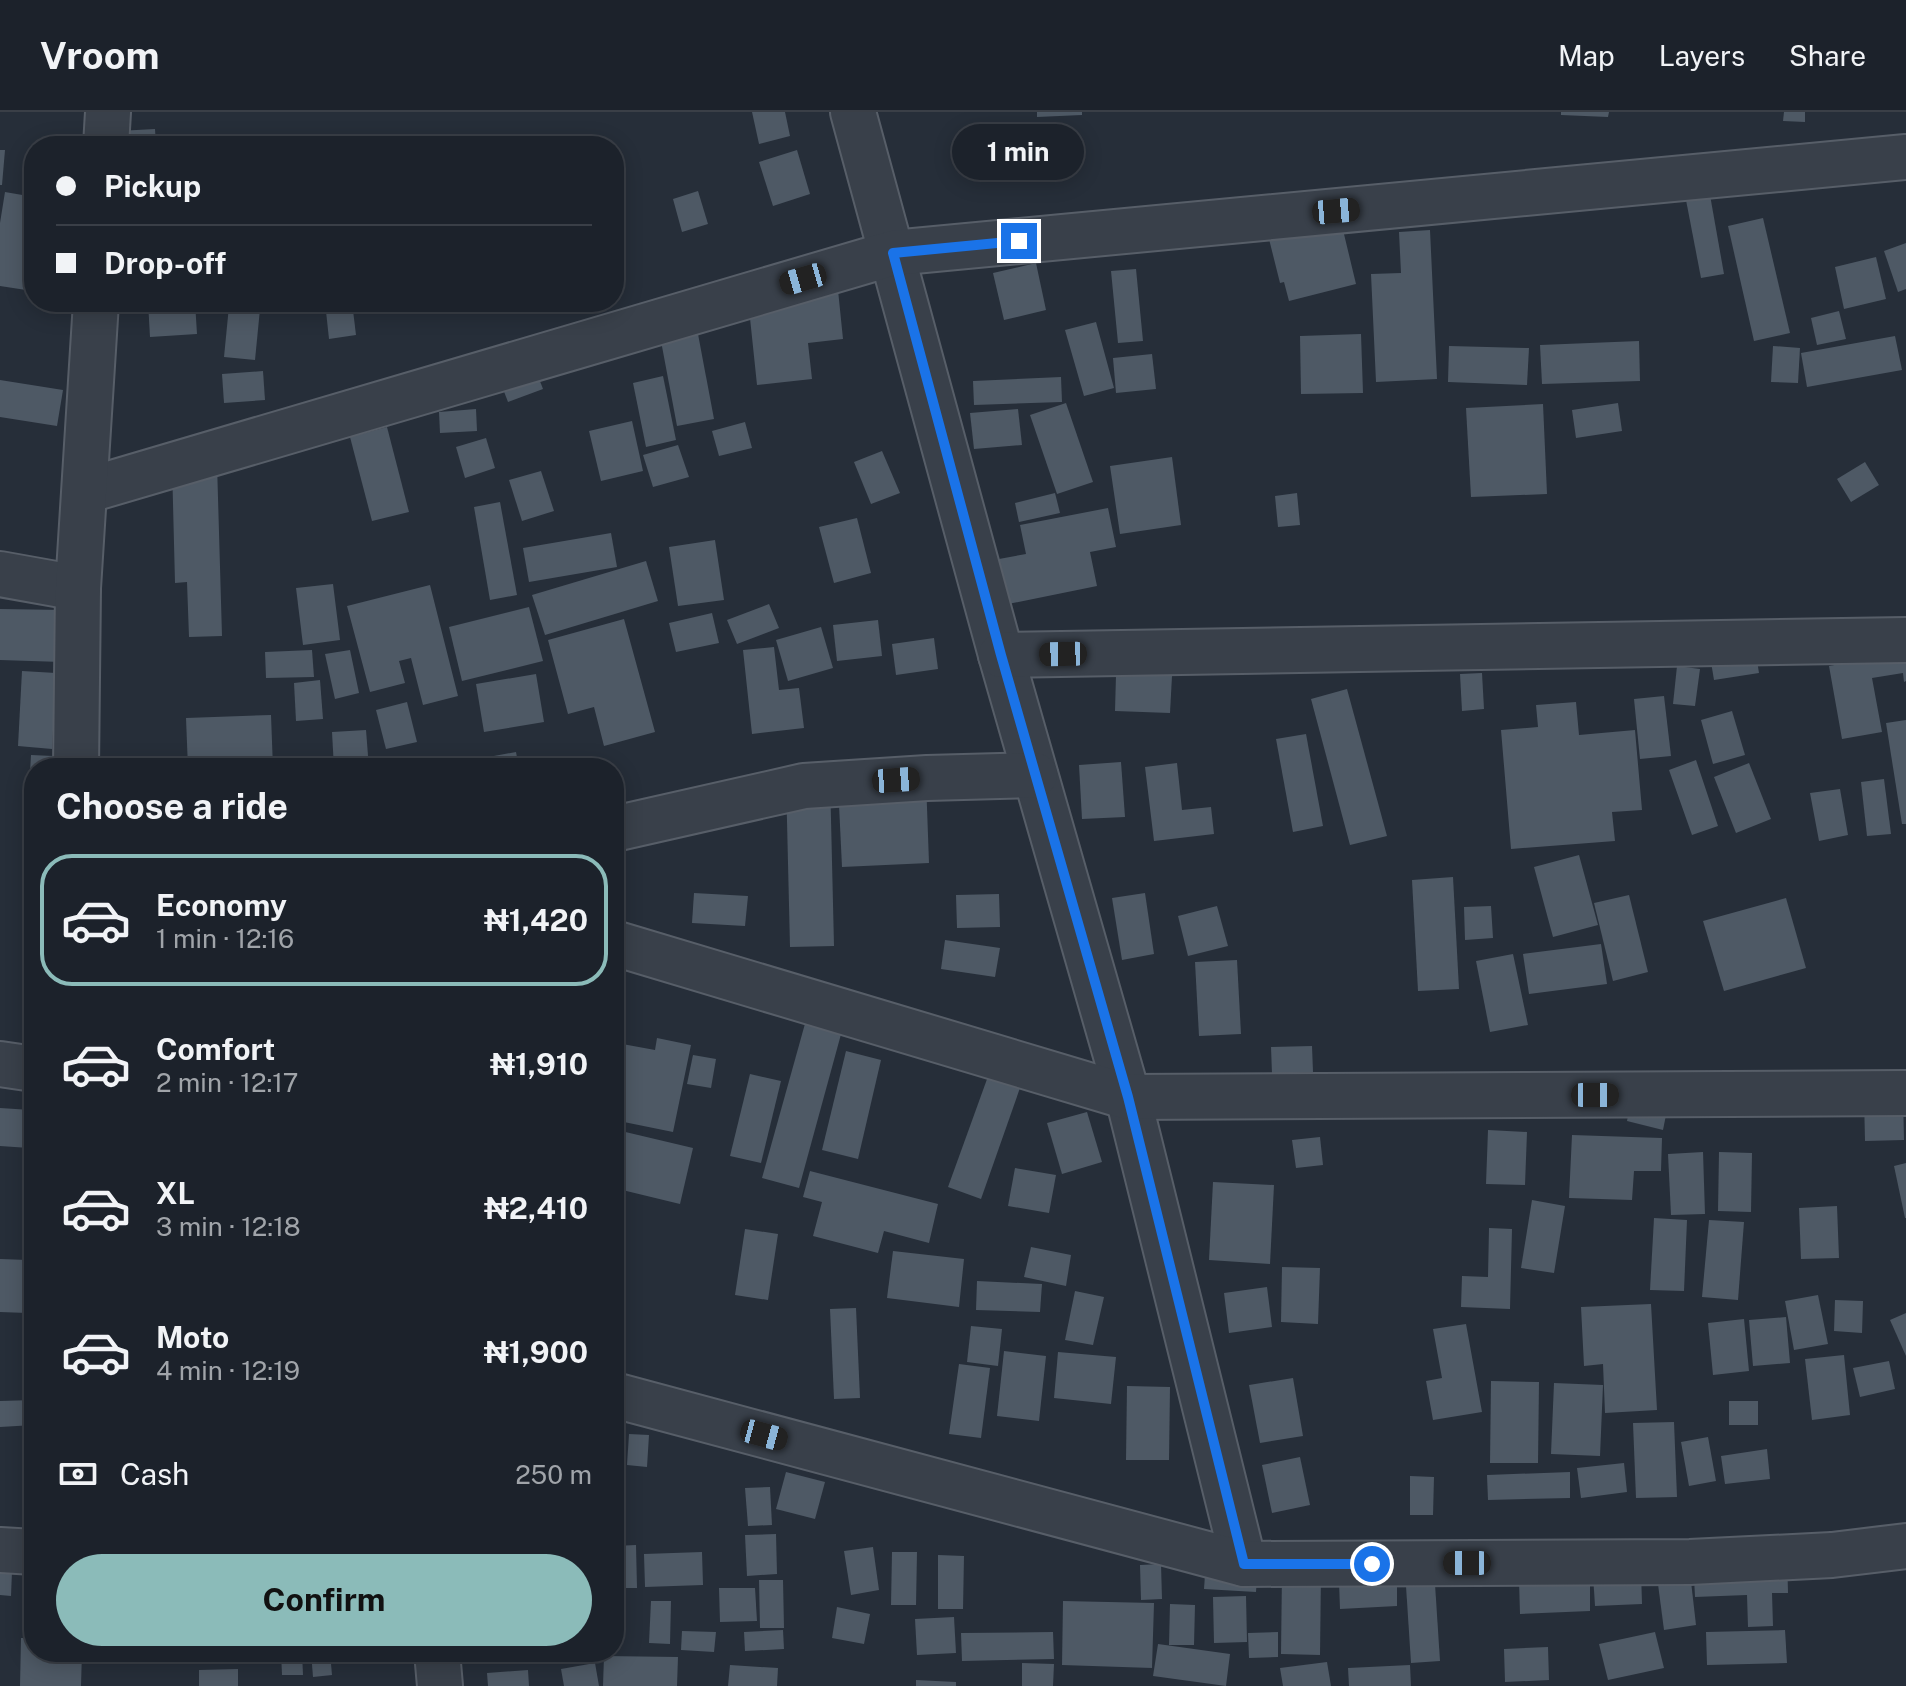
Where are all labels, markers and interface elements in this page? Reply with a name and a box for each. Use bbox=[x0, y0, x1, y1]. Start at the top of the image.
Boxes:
text: Vroom bbox=[40, 33, 160, 78]
text: Map bbox=[1558, 39, 1615, 72]
text: Layers bbox=[1659, 39, 1745, 72]
text: Share bbox=[1789, 39, 1866, 72]
callout: 1 min bbox=[953, 125, 1085, 181]
text: 1 min bbox=[987, 136, 1049, 167]
text: Pickup bbox=[104, 168, 201, 204]
car bbox=[1311, 197, 1361, 225]
route end bbox=[1001, 223, 1037, 259]
text: Drop-off bbox=[104, 245, 226, 281]
car bbox=[777, 261, 829, 297]
car bbox=[1039, 642, 1087, 666]
car bbox=[871, 766, 921, 794]
text: Choose a ride bbox=[56, 785, 288, 827]
icon: car bbox=[60, 884, 132, 956]
text: Economy bbox=[156, 887, 287, 923]
text: ₦1,420 bbox=[484, 902, 588, 938]
text: 1 min · 12:16 bbox=[156, 923, 294, 954]
icon: car bbox=[60, 1028, 132, 1100]
text: Comfort bbox=[156, 1031, 275, 1067]
text: ₦1,910 bbox=[490, 1046, 588, 1082]
text: 2 min · 12:17 bbox=[156, 1067, 298, 1098]
car bbox=[1571, 1083, 1619, 1107]
icon: car bbox=[60, 1172, 132, 1244]
text: XL bbox=[156, 1175, 195, 1211]
text: ₦2,410 bbox=[484, 1190, 588, 1226]
text: 3 min · 12:18 bbox=[156, 1211, 301, 1242]
icon: car bbox=[60, 1316, 132, 1388]
text: Moto bbox=[156, 1319, 229, 1355]
text: ₦1,900 bbox=[484, 1334, 588, 1370]
text: 4 min · 12:19 bbox=[156, 1355, 300, 1386]
car bbox=[738, 1417, 790, 1453]
icon: cash bbox=[56, 1452, 100, 1496]
text: Cash bbox=[120, 1456, 189, 1492]
text: 250 m bbox=[515, 1459, 592, 1490]
route start bbox=[1354, 1546, 1390, 1582]
car bbox=[1443, 1551, 1491, 1575]
button: Confirm bbox=[56, 1554, 592, 1646]

